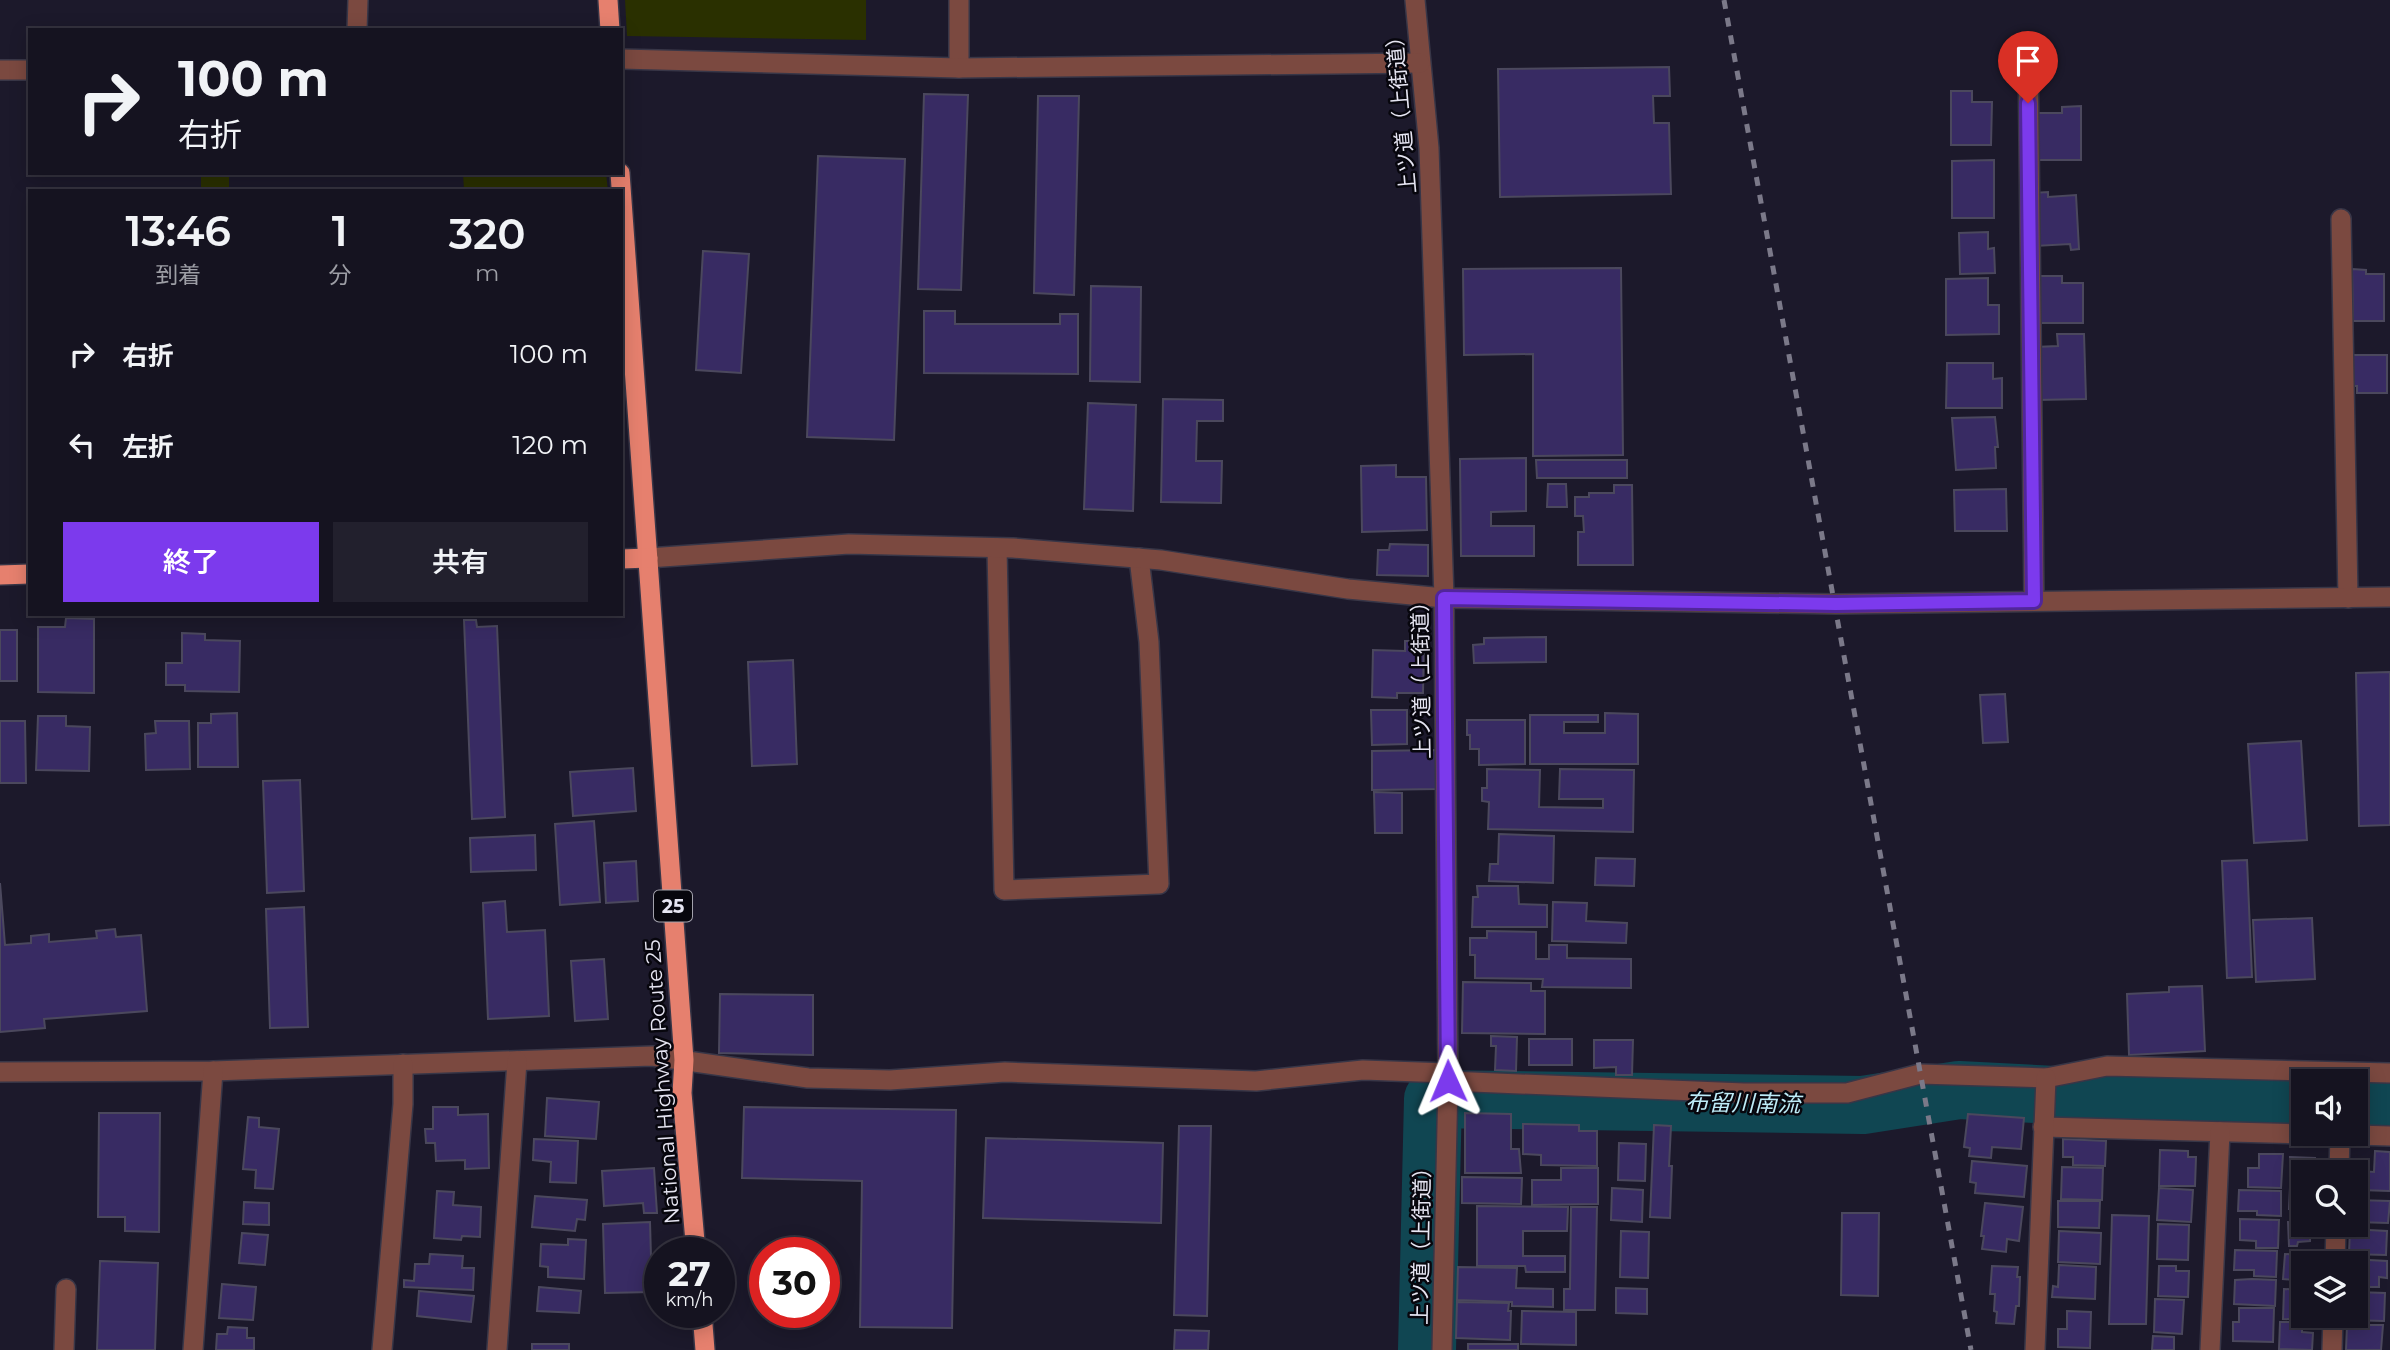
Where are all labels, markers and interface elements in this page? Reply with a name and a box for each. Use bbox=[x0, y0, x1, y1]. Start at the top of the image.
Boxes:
street label: 上ツ道（上街道） bbox=[1381, 25, 1421, 195]
pin bbox=[1998, 31, 2058, 103]
icon: arrive bbox=[2009, 42, 2047, 80]
text: 100 m bbox=[178, 49, 329, 108]
icon: right bbox=[63, 56, 154, 147]
text: 右折 bbox=[178, 115, 242, 154]
text: 13:46 bbox=[125, 205, 231, 257]
text: 1 bbox=[332, 205, 348, 257]
text: 320 bbox=[449, 208, 526, 260]
text: m bbox=[475, 259, 499, 287]
text: 到着 bbox=[155, 261, 201, 289]
text: 分 bbox=[328, 261, 351, 289]
icon: right bbox=[63, 335, 101, 373]
text: 100 m bbox=[510, 338, 588, 370]
text: 右折 bbox=[122, 340, 174, 372]
icon: left bbox=[63, 426, 101, 464]
text: 120 m bbox=[512, 429, 588, 461]
text: 左折 bbox=[122, 431, 174, 463]
button: 終了 bbox=[63, 522, 319, 602]
button: 共有 bbox=[333, 522, 588, 602]
street label: 上ツ道（上街道） bbox=[1407, 591, 1435, 759]
road number: 25 bbox=[654, 890, 692, 922]
street label: National Highway Route 25 bbox=[640, 939, 684, 1225]
position arrow bbox=[1411, 1044, 1485, 1118]
map controls bbox=[2291, 1069, 2368, 1328]
button: sound bbox=[2291, 1069, 2368, 1146]
water label: 布留川南流 bbox=[1685, 1088, 1804, 1118]
street label: 上ツ道（上街道） bbox=[1407, 1157, 1435, 1325]
button: search bbox=[2291, 1160, 2368, 1237]
speed limit sign: 30 bbox=[749, 1237, 840, 1328]
button: layers bbox=[2291, 1251, 2368, 1328]
text: 27 bbox=[668, 1252, 711, 1295]
text: km/h bbox=[665, 1289, 714, 1311]

